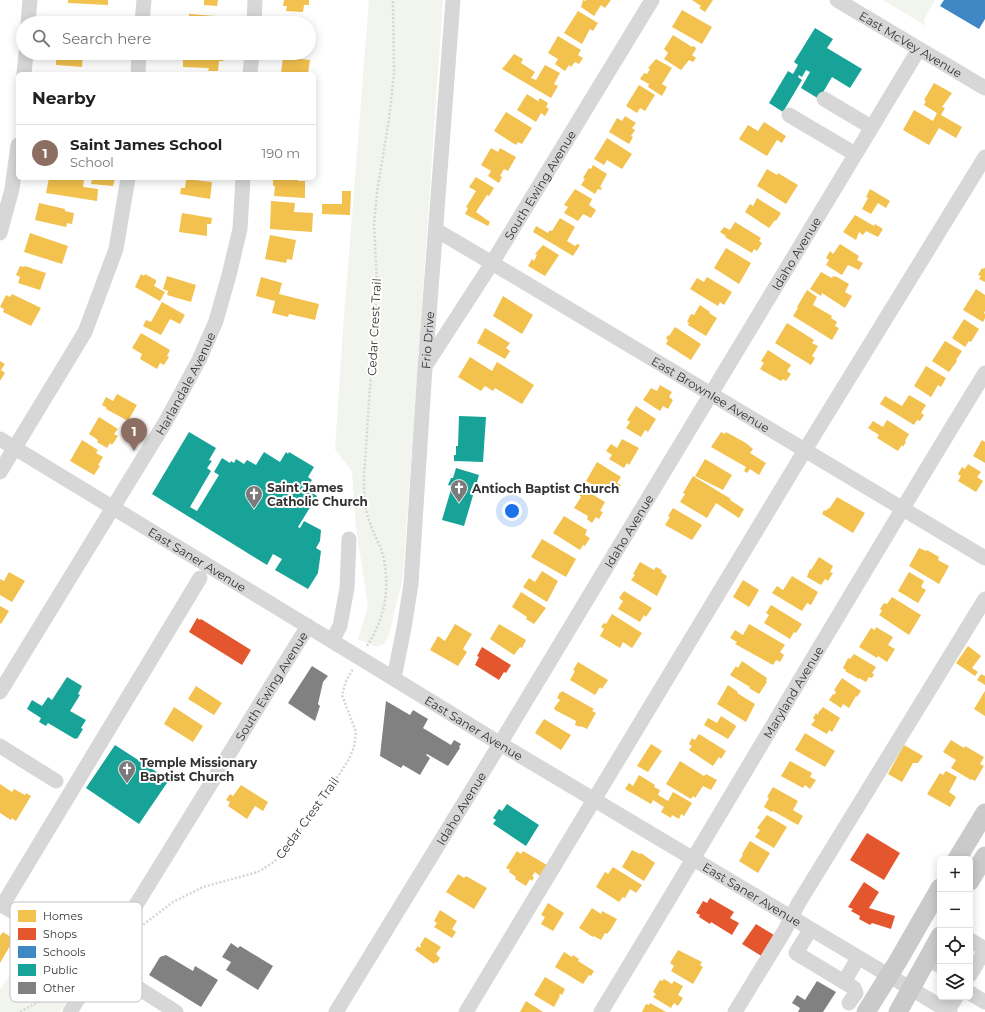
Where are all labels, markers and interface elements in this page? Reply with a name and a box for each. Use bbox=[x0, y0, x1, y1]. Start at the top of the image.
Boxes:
street label: East McVey Avenue bbox=[857, 8, 965, 80]
search box bbox=[16, 16, 316, 60]
icon: search bbox=[30, 27, 52, 49]
text: Search here bbox=[62, 29, 151, 48]
text: Nearby bbox=[32, 88, 96, 108]
street label: South Ewing Avenue bbox=[500, 127, 579, 242]
text: Saint James School bbox=[70, 135, 222, 154]
text: 1 bbox=[42, 145, 48, 161]
text: 190 m bbox=[262, 145, 300, 161]
text: School bbox=[70, 154, 114, 170]
street label: Idaho Avenue bbox=[768, 214, 824, 293]
street label: Cedar Crest Trail bbox=[364, 278, 384, 376]
street label: Frio Drive bbox=[417, 311, 437, 369]
street label: Harlandale Avenue bbox=[152, 330, 218, 438]
street label: East Brownlee Avenue bbox=[649, 353, 773, 435]
pin: 1 bbox=[121, 418, 147, 451]
church icon: Antioch Baptist Church bbox=[449, 478, 469, 503]
place label: Saint James Catholic Church bbox=[267, 480, 368, 509]
place label: Antioch Baptist Church bbox=[471, 481, 619, 496]
church icon: Saint James Catholic Church bbox=[244, 484, 264, 509]
street label: Idaho Avenue bbox=[601, 491, 656, 570]
your location bbox=[502, 501, 522, 521]
street label: East Saner Avenue bbox=[146, 524, 249, 595]
street label: South Ewing Avenue bbox=[232, 629, 310, 743]
street label: Maryland Avenue bbox=[759, 643, 826, 741]
street label: East Saner Avenue bbox=[422, 692, 526, 763]
place label: Temple Missionary Baptist Church bbox=[140, 755, 258, 784]
church icon: Temple Missionary Baptist Church bbox=[117, 759, 137, 784]
street label: Idaho Avenue bbox=[433, 769, 489, 847]
street label: Cedar Crest Trail bbox=[272, 774, 342, 862]
map controls bbox=[937, 856, 973, 1000]
button: + bbox=[937, 856, 973, 892]
street label: East Saner Avenue bbox=[700, 859, 804, 929]
button: − bbox=[937, 892, 973, 928]
legend bbox=[10, 902, 142, 1002]
text: Homes bbox=[43, 909, 83, 923]
text: Shops bbox=[43, 927, 78, 941]
button: locate bbox=[937, 928, 973, 964]
text: Schools bbox=[43, 945, 86, 959]
text: Public bbox=[43, 963, 78, 977]
button: layers bbox=[937, 964, 973, 1000]
text: Other bbox=[43, 981, 75, 995]

